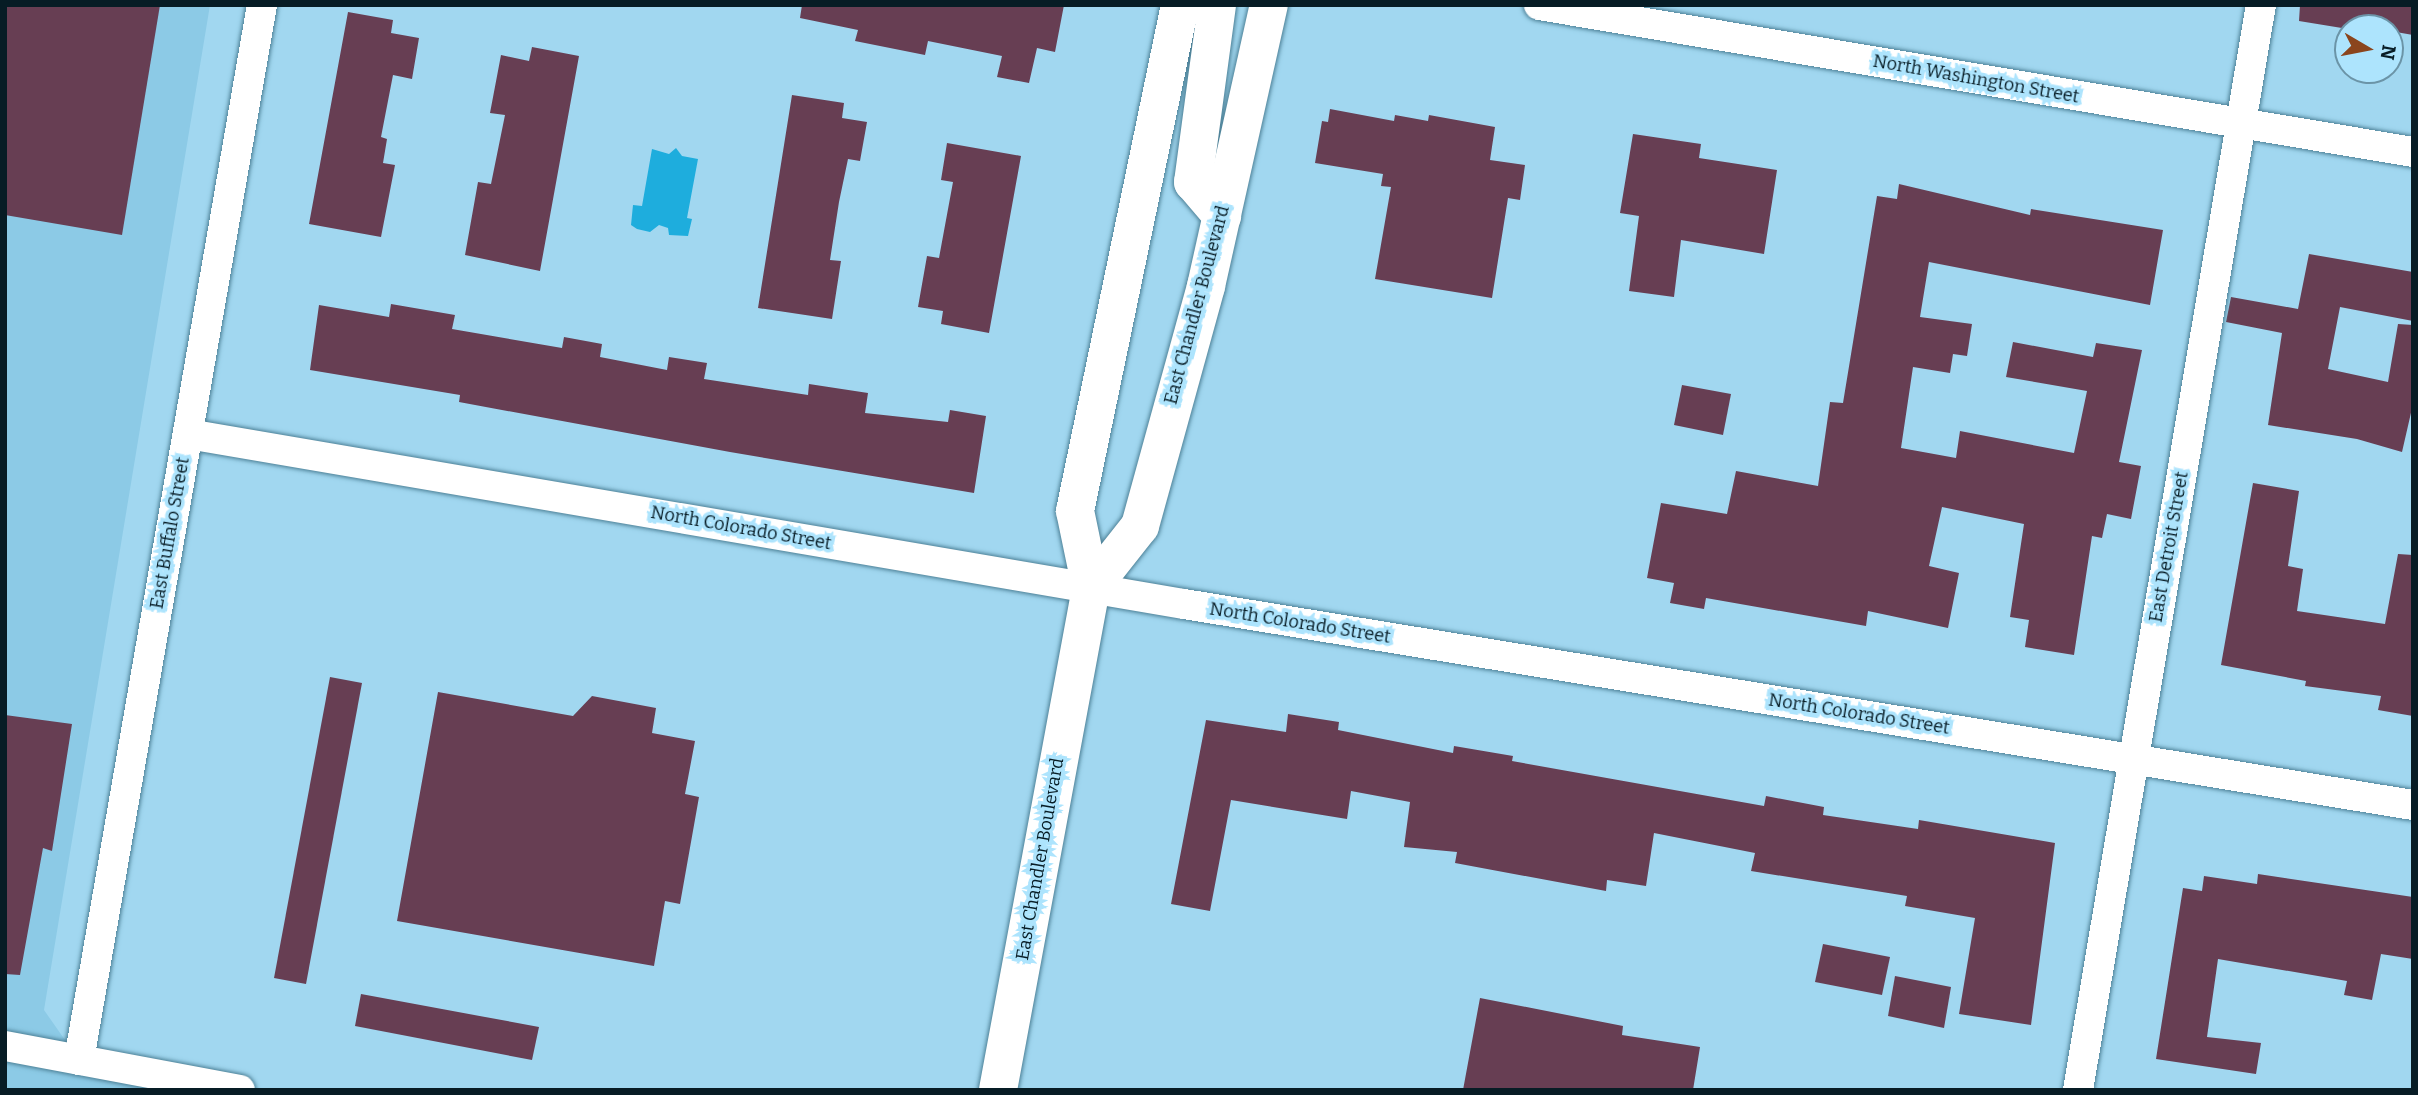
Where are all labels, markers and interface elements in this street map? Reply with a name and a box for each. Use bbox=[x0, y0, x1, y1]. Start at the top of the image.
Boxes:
north arrow bbox=[2334, 14, 2404, 84]
text: N bbox=[2376, 43, 2401, 62]
street label: North Washington Street bbox=[1871, 50, 2081, 108]
street label: East Chandler Boulevard bbox=[1160, 203, 1234, 407]
street label: East Buffalo Street bbox=[146, 455, 194, 611]
street label: East Detroit Street bbox=[2145, 470, 2193, 624]
street label: North Colorado Street bbox=[649, 501, 833, 555]
street label: North Colorado Street bbox=[1208, 598, 1392, 648]
street label: North Colorado Street bbox=[1767, 689, 1951, 739]
street label: East Chandler Boulevard bbox=[1012, 756, 1068, 962]

